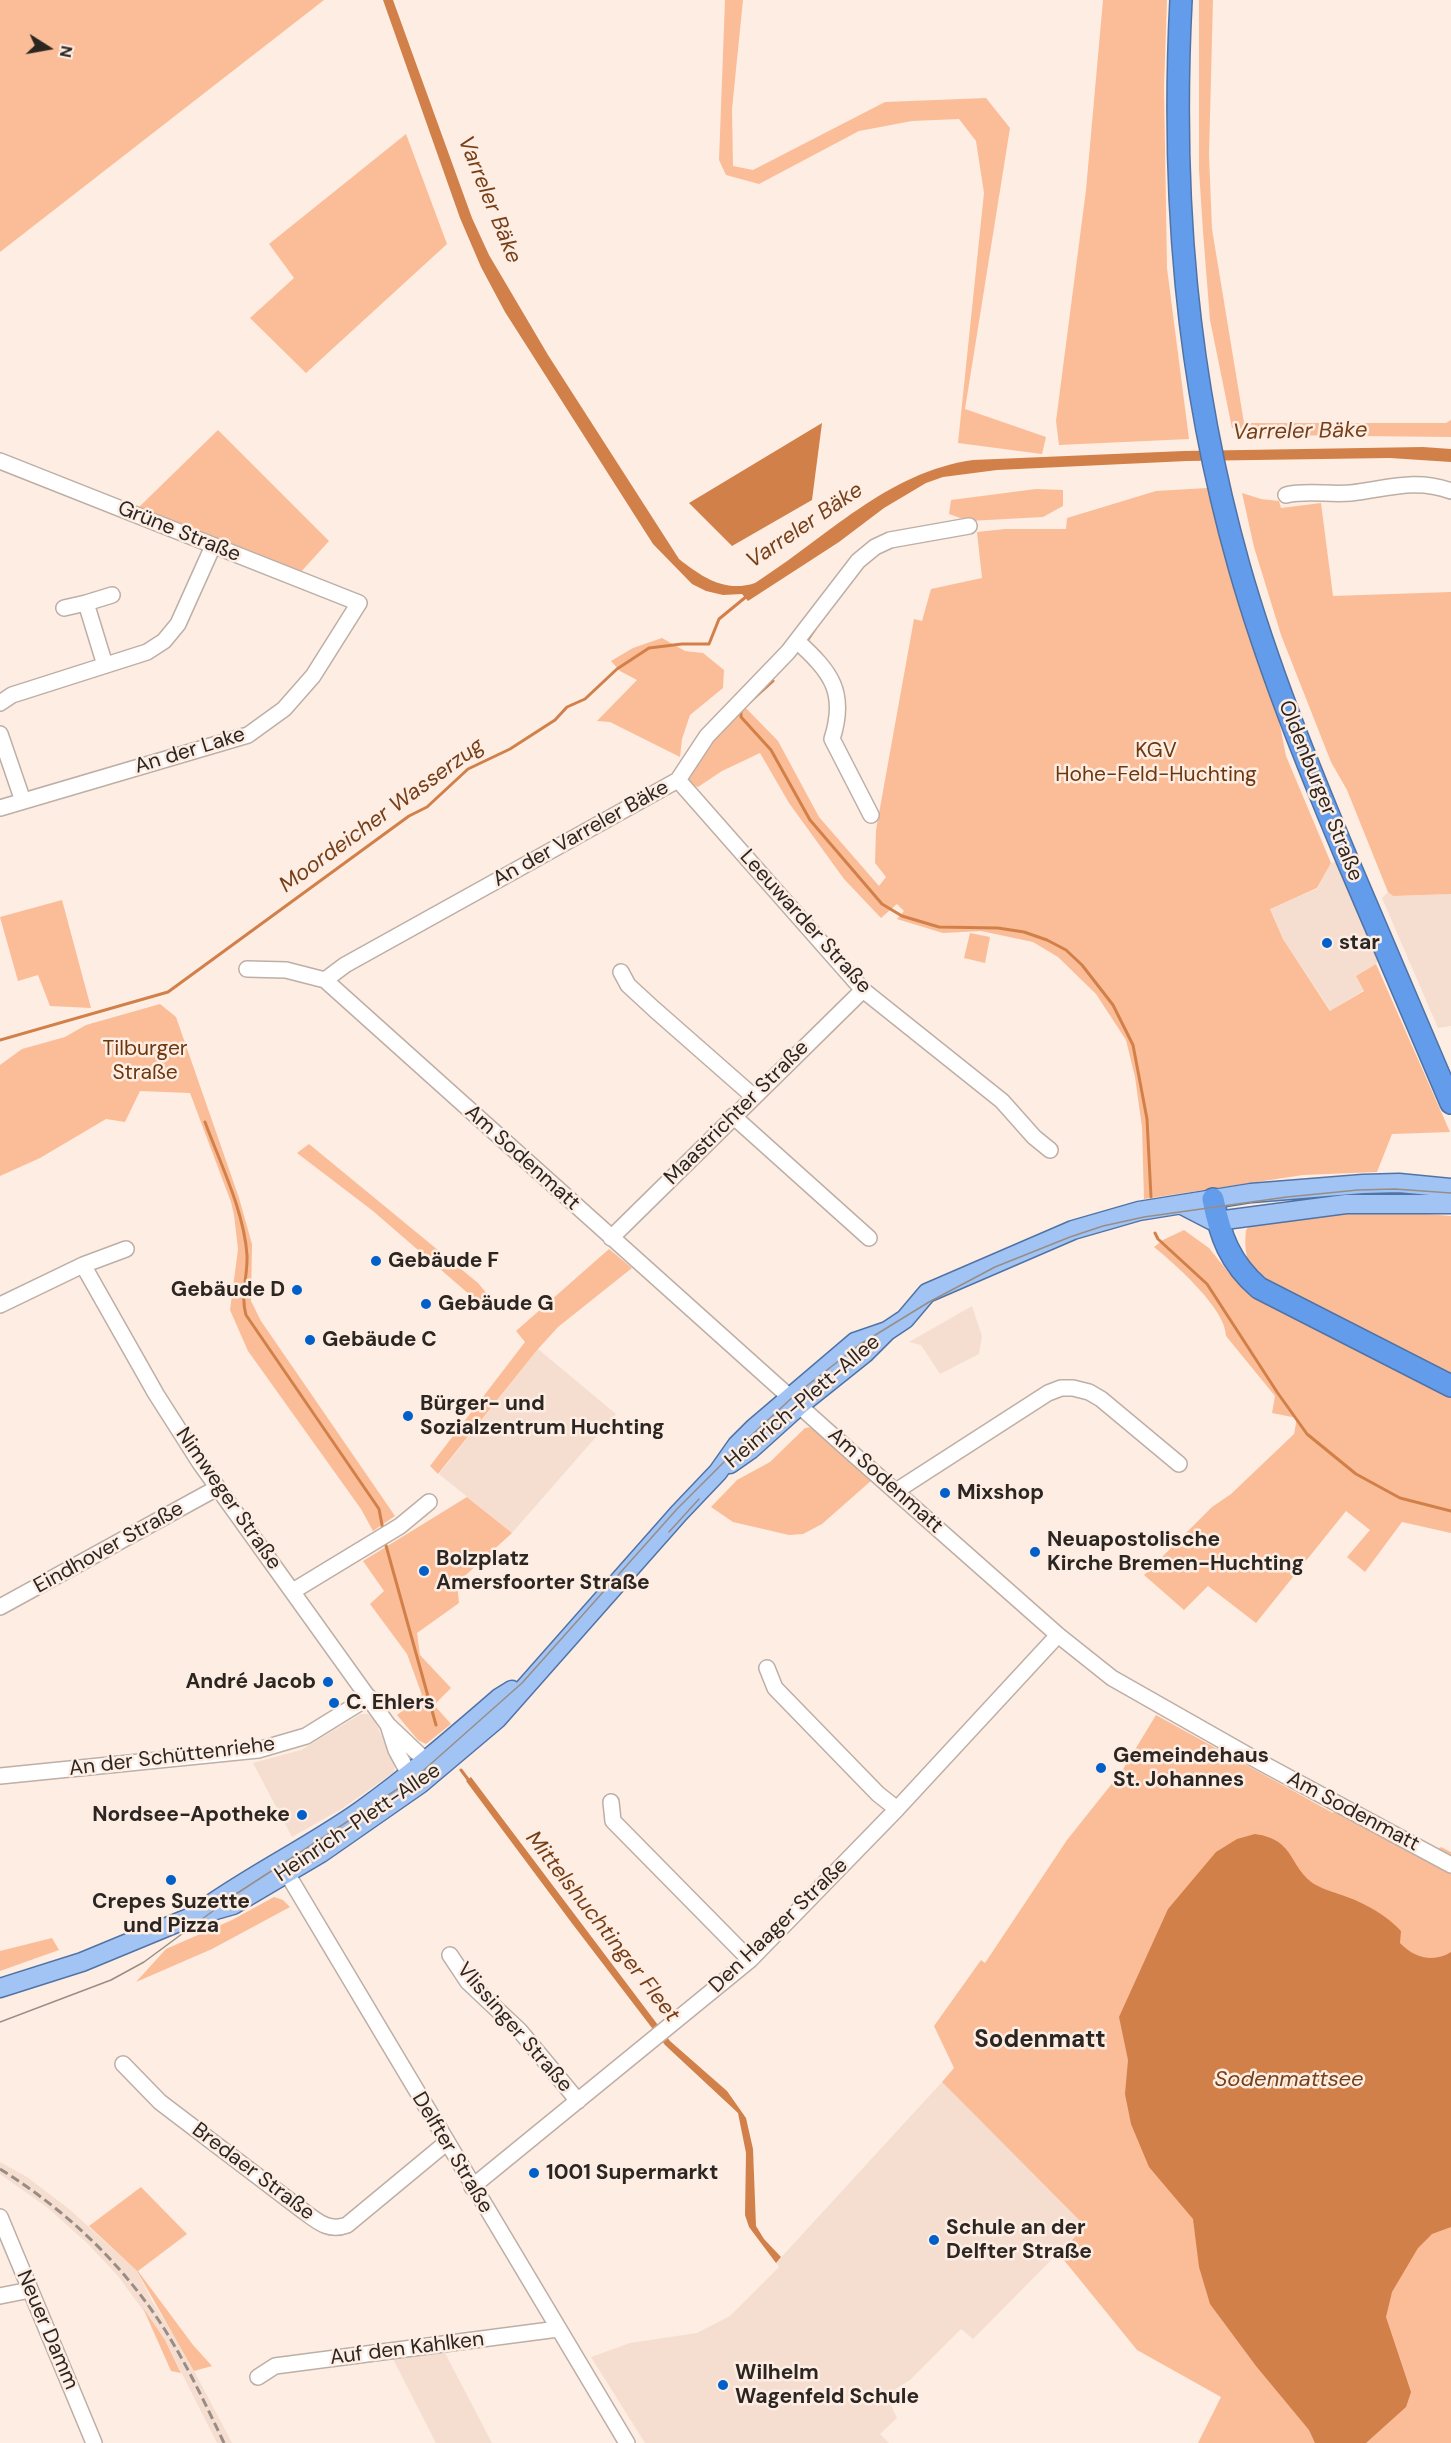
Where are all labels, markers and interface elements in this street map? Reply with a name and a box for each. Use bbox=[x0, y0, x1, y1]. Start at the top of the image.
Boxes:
north arrow bbox=[18, 18, 78, 78]
text: N bbox=[55, 44, 78, 59]
water label: Varreler Bäke bbox=[451, 132, 527, 268]
water label: Varreler Bäke bbox=[1232, 418, 1368, 446]
water label: Varreler Bäke bbox=[742, 477, 868, 575]
street label: Grüne Straße bbox=[114, 496, 244, 568]
street label: Oldenburger Straße bbox=[1272, 697, 1368, 885]
street label: An der Lake bbox=[132, 722, 248, 780]
water label: Moordeicher Wasserzug bbox=[275, 733, 489, 899]
park label: KGV Hohe-Feld-Huchting bbox=[1055, 738, 1257, 788]
street label: An der Varreler Bäke bbox=[489, 775, 673, 893]
street label: Leeuwarder Straße bbox=[734, 845, 876, 999]
place label: star bbox=[1339, 930, 1380, 956]
marker: star bbox=[1320, 936, 1334, 950]
street label: Maastrichter Straße bbox=[659, 1035, 815, 1191]
park label: Tilburger Straße bbox=[102, 1036, 188, 1086]
street label: Am Sodenmatt bbox=[459, 1100, 585, 1216]
place label: Gebäude F bbox=[388, 1248, 499, 1274]
marker: Gebäude F bbox=[369, 1254, 383, 1268]
place label: Gebäude D bbox=[171, 1277, 285, 1303]
marker: Gebäude D bbox=[290, 1283, 304, 1297]
place label: Gebäude G bbox=[438, 1291, 554, 1317]
marker: Gebäude G bbox=[419, 1297, 433, 1311]
place label: Gebäude C bbox=[322, 1327, 437, 1353]
street label: Heinrich-Plett-Allee bbox=[720, 1330, 886, 1474]
marker: Gebäude C bbox=[303, 1333, 317, 1347]
place label: Bürger- und Sozialzentrum Huchting bbox=[420, 1391, 665, 1441]
marker: Bürger- und Sozialzentrum Huchting bbox=[401, 1409, 415, 1423]
street label: Nimweger Straße bbox=[170, 1423, 286, 1575]
street label: Am Sodenmatt bbox=[822, 1423, 948, 1539]
place label: Mixshop bbox=[957, 1480, 1044, 1506]
marker: Mixshop bbox=[938, 1486, 952, 1500]
street label: Eindhover Straße bbox=[30, 1496, 188, 1600]
place label: Neuapostolische Kirche Bremen-Huchting bbox=[1047, 1527, 1304, 1577]
marker: Neuapostolische Kirche Bremen-Huchting bbox=[1028, 1545, 1042, 1559]
place label: Bolzplatz Amersfoorter Straße bbox=[436, 1546, 650, 1596]
marker: Bolzplatz Amersfoorter Straße bbox=[417, 1564, 431, 1578]
place label: André Jacob bbox=[185, 1669, 316, 1695]
marker: André Jacob bbox=[321, 1675, 335, 1689]
place label: C. Ehlers bbox=[346, 1690, 435, 1716]
marker: C. Ehlers bbox=[327, 1696, 341, 1710]
street label: An der Schüttenriehe bbox=[68, 1732, 276, 1782]
place label: Gemeindehaus St. Johannes bbox=[1113, 1743, 1269, 1793]
street label: Heinrich-Plett-Allee bbox=[270, 1758, 446, 1888]
marker: Gemeindehaus St. Johannes bbox=[1094, 1761, 1108, 1775]
street label: Am Sodenmatt bbox=[1282, 1767, 1424, 1857]
place label: Nordsee-Apotheke bbox=[92, 1802, 290, 1828]
marker: Nordsee-Apotheke bbox=[295, 1808, 309, 1822]
water label: Mittelshuchtinger Fleet bbox=[519, 1826, 685, 2028]
street label: Den Haager Straße bbox=[704, 1853, 854, 1999]
marker: Crepes Suzette und Pizza bbox=[164, 1873, 178, 1887]
place label: Crepes Suzette und Pizza bbox=[92, 1889, 250, 1939]
street label: Vlissinger Straße bbox=[451, 1958, 577, 2098]
district label: Sodenmatt bbox=[974, 2027, 1106, 2055]
water label: Sodenmattsee bbox=[1214, 2067, 1364, 2093]
street label: Delfter Straße bbox=[406, 2088, 498, 2218]
street label: Bredaer Straße bbox=[187, 2118, 319, 2226]
place label: 1001 Supermarkt bbox=[546, 2160, 718, 2186]
marker: 1001 Supermarkt bbox=[527, 2166, 541, 2180]
place label: Schule an der Delfter Straße bbox=[946, 2215, 1092, 2265]
marker: Schule an der Delfter Straße bbox=[927, 2233, 941, 2247]
street label: Neuer Damm bbox=[11, 2267, 83, 2393]
street label: Auf den Kahlken bbox=[329, 2327, 485, 2371]
place label: Wilhelm Wagenfeld Schule bbox=[735, 2360, 919, 2410]
marker: Wilhelm Wagenfeld Schule bbox=[716, 2378, 730, 2392]

